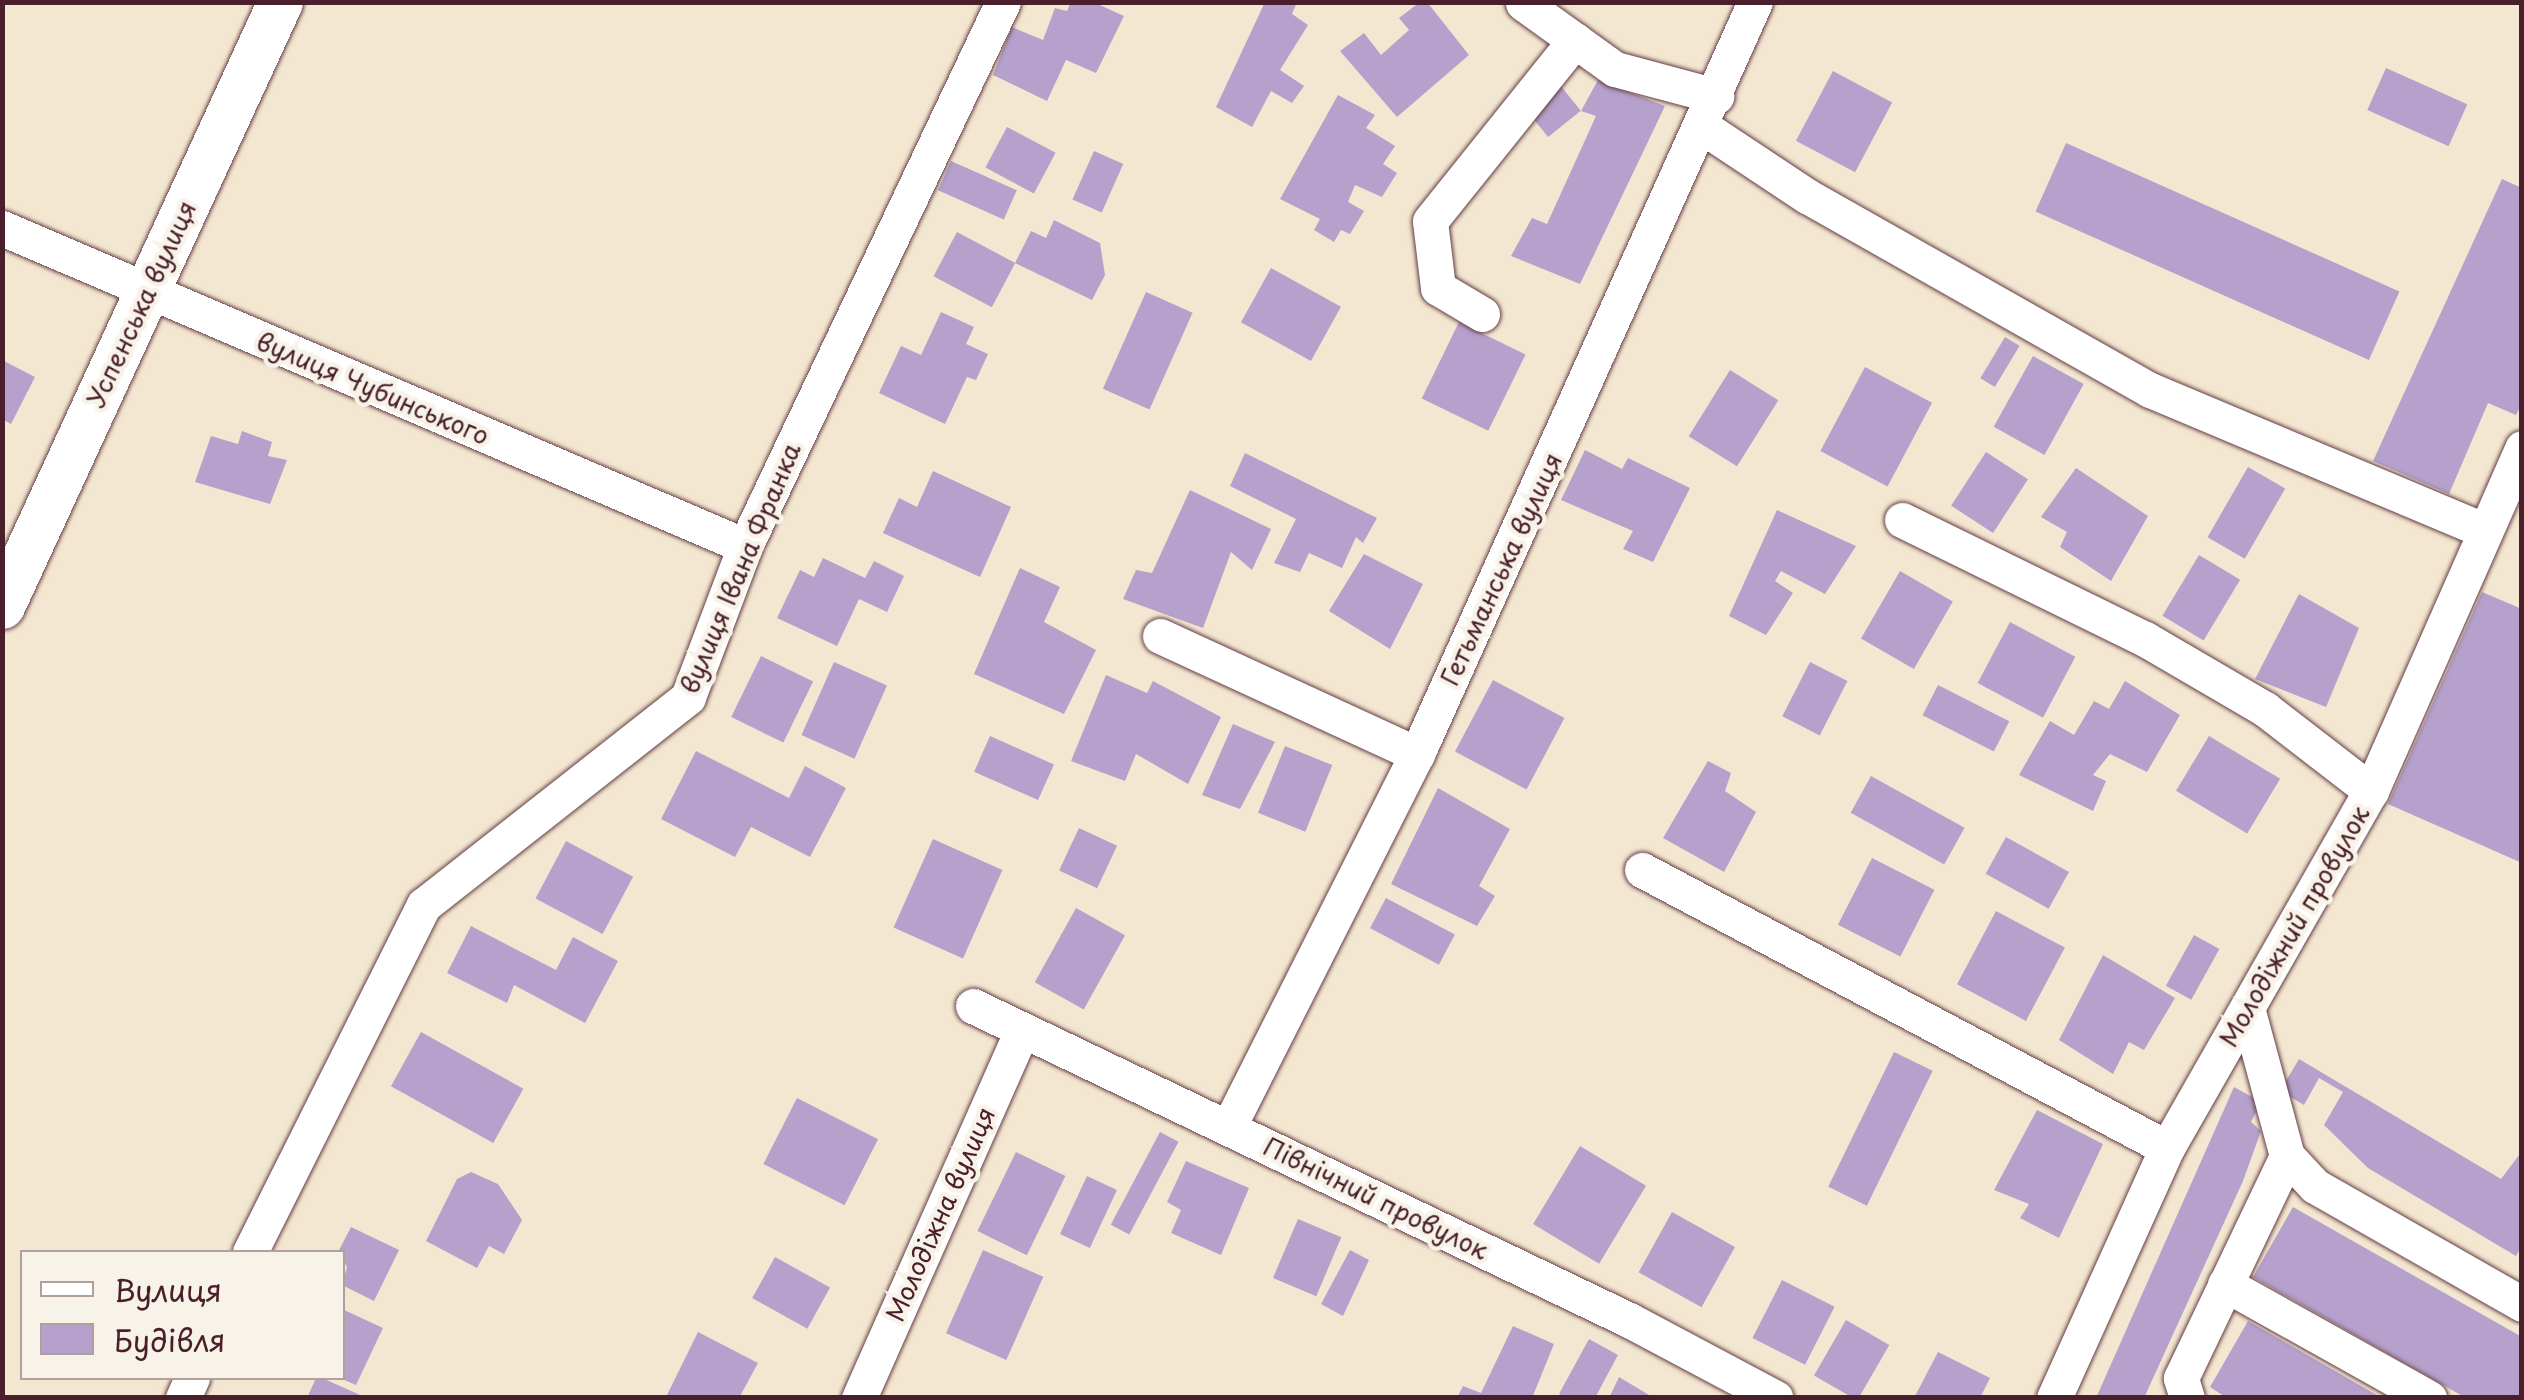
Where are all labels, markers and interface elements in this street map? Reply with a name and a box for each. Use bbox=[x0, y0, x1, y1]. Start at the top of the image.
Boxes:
street label: Успенська вулиця bbox=[80, 196, 202, 412]
street label: вулиця Чубинського bbox=[252, 325, 494, 451]
street label: вулиця Івана Франка bbox=[673, 438, 807, 698]
street label: Гетьманська вулиця bbox=[1434, 448, 1568, 690]
street label: Молодіжний провулок bbox=[2213, 800, 2375, 1052]
street label: Молодіжна вулиця bbox=[879, 1101, 1001, 1327]
street label: Північний провулок bbox=[1259, 1131, 1493, 1265]
legend bbox=[20, 1250, 345, 1380]
text: Вулиця bbox=[114, 1267, 222, 1312]
text: Будівля bbox=[114, 1317, 226, 1362]

